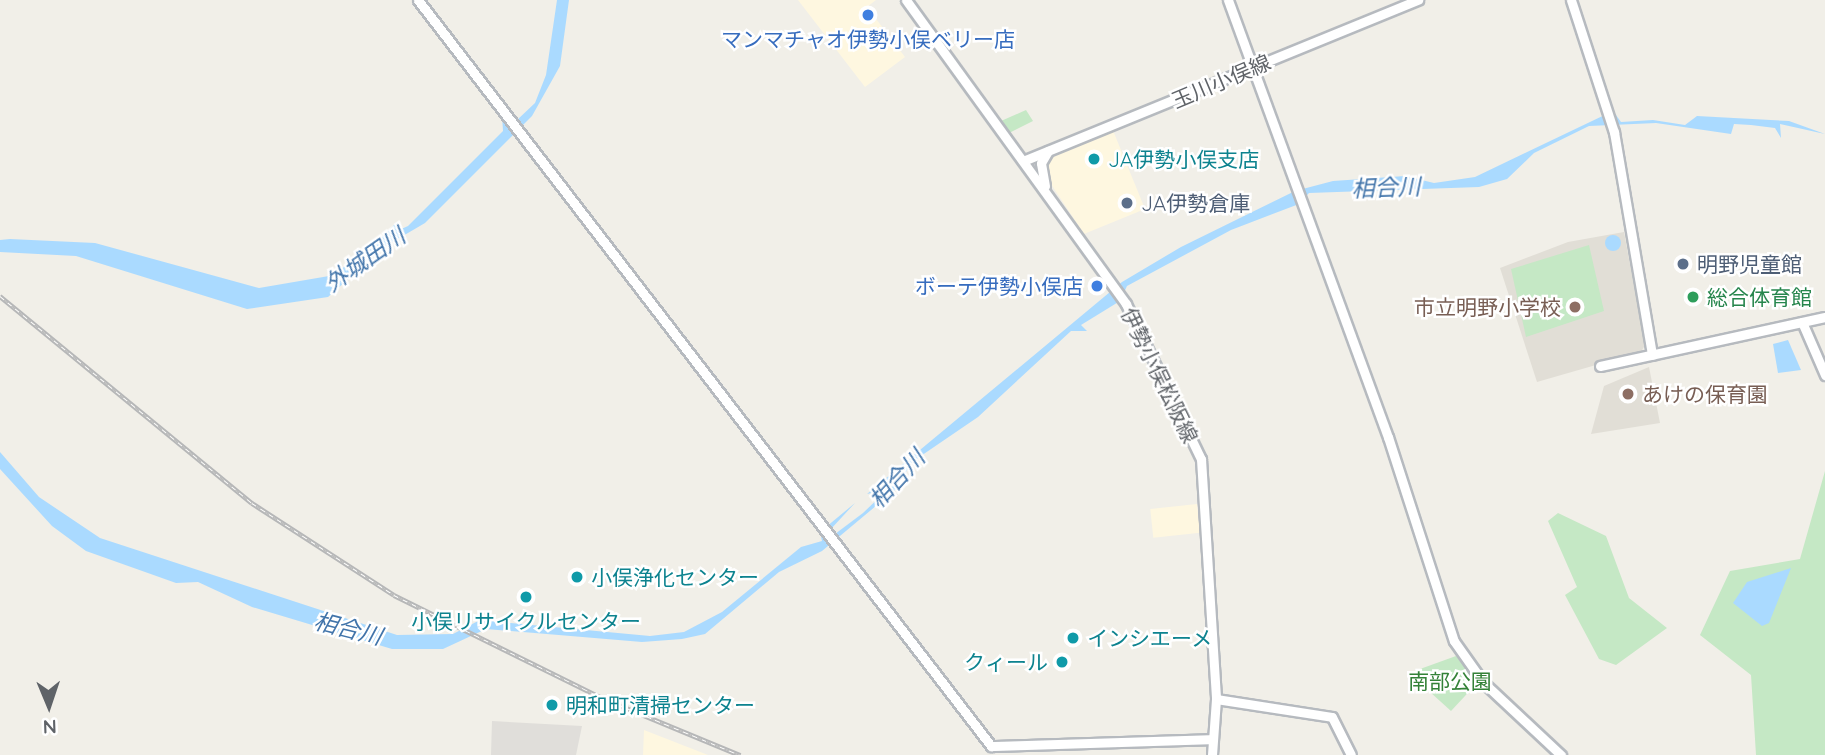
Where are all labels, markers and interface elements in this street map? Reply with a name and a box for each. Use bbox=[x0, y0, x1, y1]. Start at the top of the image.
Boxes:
marker: マンマチャオ伊勢小俣ベリー店 bbox=[860, 7, 876, 23]
place label: マンマチャオ伊勢小俣ベリー店 bbox=[721, 26, 1015, 52]
street label: 玉川小俣線 bbox=[1168, 49, 1274, 113]
place label: JA伊勢小俣支店 bbox=[1108, 146, 1259, 172]
marker: JA伊勢小俣支店 bbox=[1086, 151, 1102, 167]
water label: 相合川 bbox=[1351, 173, 1421, 203]
place label: JA伊勢倉庫 bbox=[1141, 190, 1250, 216]
marker: JA伊勢倉庫 bbox=[1119, 195, 1135, 211]
water label: 外城田川 bbox=[319, 222, 411, 298]
place label: 明野児童館 bbox=[1697, 251, 1802, 277]
marker: 明野児童館 bbox=[1675, 256, 1691, 272]
place label: ボーテ伊勢小俣店 bbox=[915, 273, 1083, 299]
marker: ボーテ伊勢小俣店 bbox=[1089, 278, 1105, 294]
place label: 総合体育館 bbox=[1707, 284, 1812, 310]
marker: 総合体育館 bbox=[1685, 289, 1701, 305]
place label: 市立明野小学校 bbox=[1414, 294, 1561, 320]
marker: 市立明野小学校 bbox=[1567, 299, 1583, 315]
street label: 伊勢小俣松阪線 bbox=[1116, 303, 1204, 447]
place label: あけの保育園 bbox=[1642, 381, 1768, 407]
marker: あけの保育園 bbox=[1620, 386, 1636, 402]
water label: 相合川 bbox=[863, 444, 931, 514]
place label: 小俣浄化センター bbox=[591, 564, 759, 590]
marker: 小俣浄化センター bbox=[569, 569, 585, 585]
marker: 小俣リサイクルセンター bbox=[518, 589, 534, 605]
water label: 相合川 bbox=[311, 607, 385, 651]
place label: 小俣リサイクルセンター bbox=[411, 608, 641, 634]
place label: インシエーメ bbox=[1087, 625, 1213, 651]
marker: インシエーメ bbox=[1065, 630, 1081, 646]
place label: クィール bbox=[964, 649, 1048, 675]
marker: クィール bbox=[1054, 654, 1070, 670]
park label: 南部公園 bbox=[1408, 668, 1492, 694]
north arrow bbox=[14, 671, 84, 741]
place label: 明和町清掃センター bbox=[566, 692, 755, 718]
marker: 明和町清掃センター bbox=[544, 697, 560, 713]
text: N bbox=[42, 715, 57, 739]

